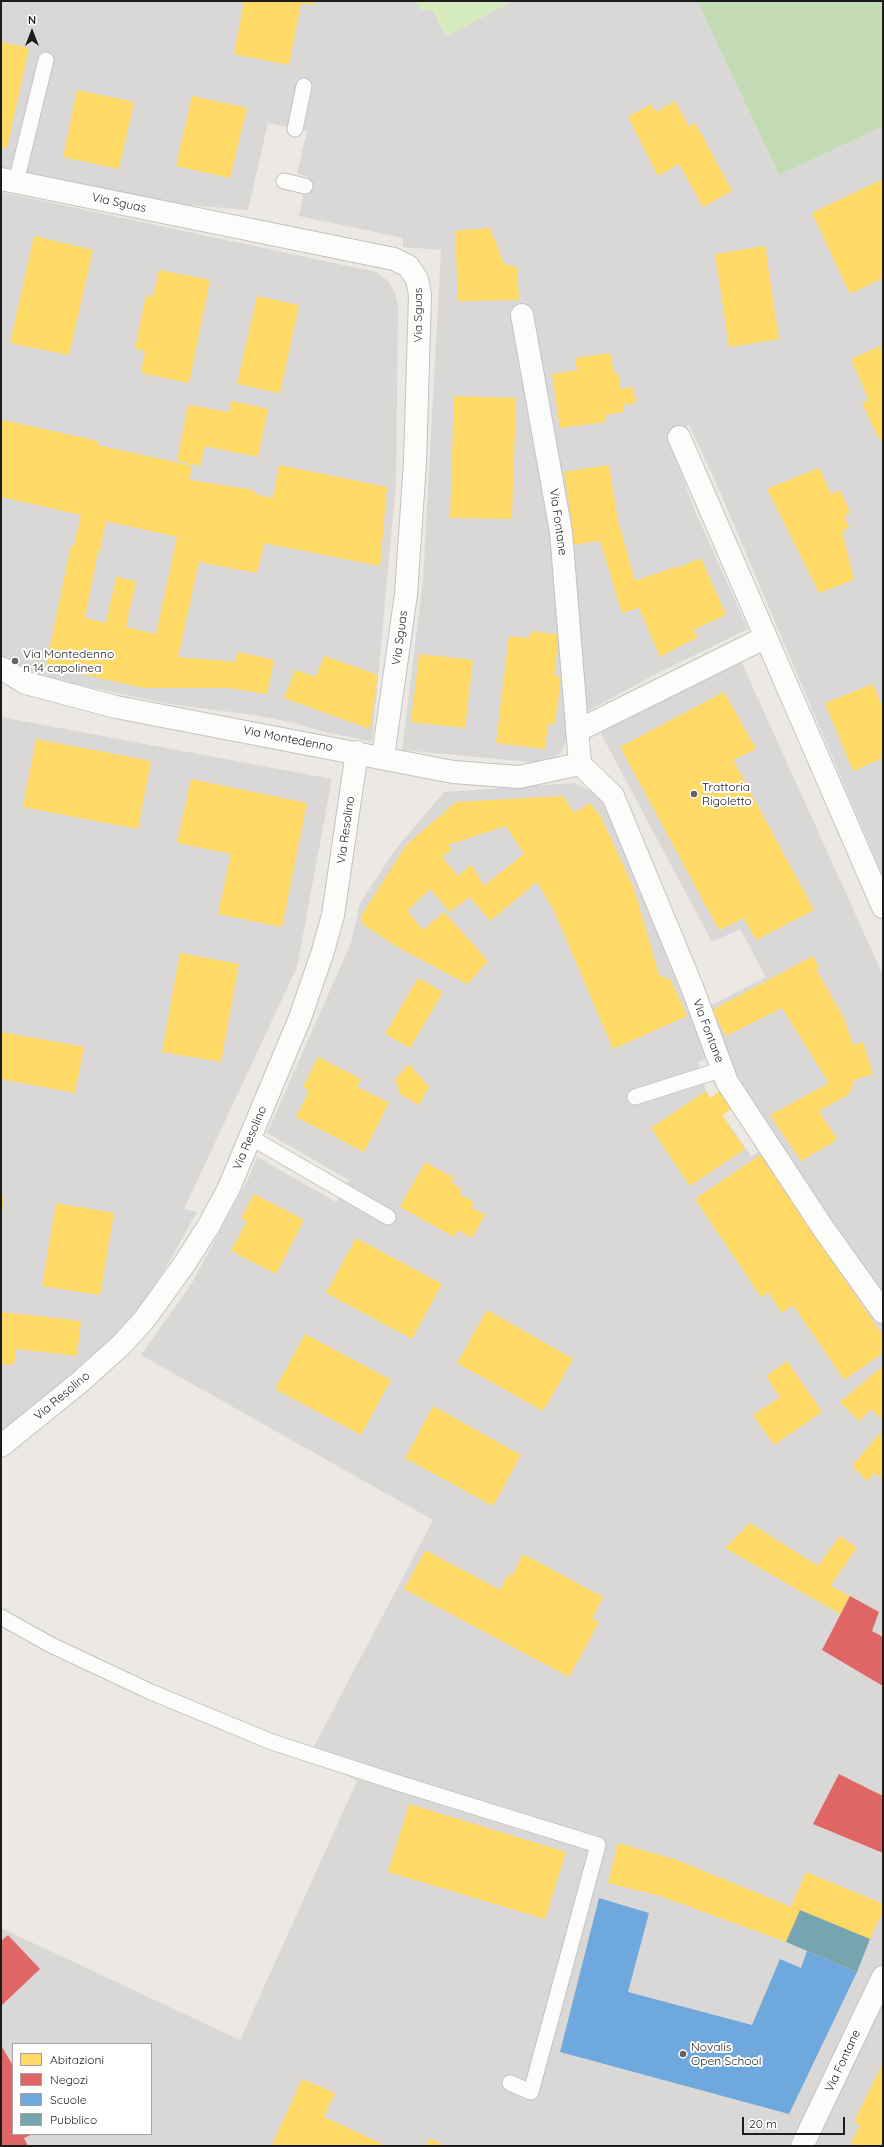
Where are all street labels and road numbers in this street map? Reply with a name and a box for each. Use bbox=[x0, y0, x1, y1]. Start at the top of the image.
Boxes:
street label: Via Sguas bbox=[91, 190, 147, 216]
street label: Via Sguas bbox=[411, 288, 425, 342]
street label: Via Fontane bbox=[546, 488, 570, 556]
street label: Via Sguas bbox=[389, 610, 411, 666]
street label: Via Montedenno bbox=[242, 723, 334, 755]
street label: Via Resolino bbox=[334, 795, 358, 865]
street label: Via Fontane bbox=[689, 997, 727, 1065]
street label: Via Resolino bbox=[230, 1104, 270, 1172]
street label: Via Resolino bbox=[31, 1369, 93, 1423]
street label: Via Fontane bbox=[822, 2028, 864, 2094]

